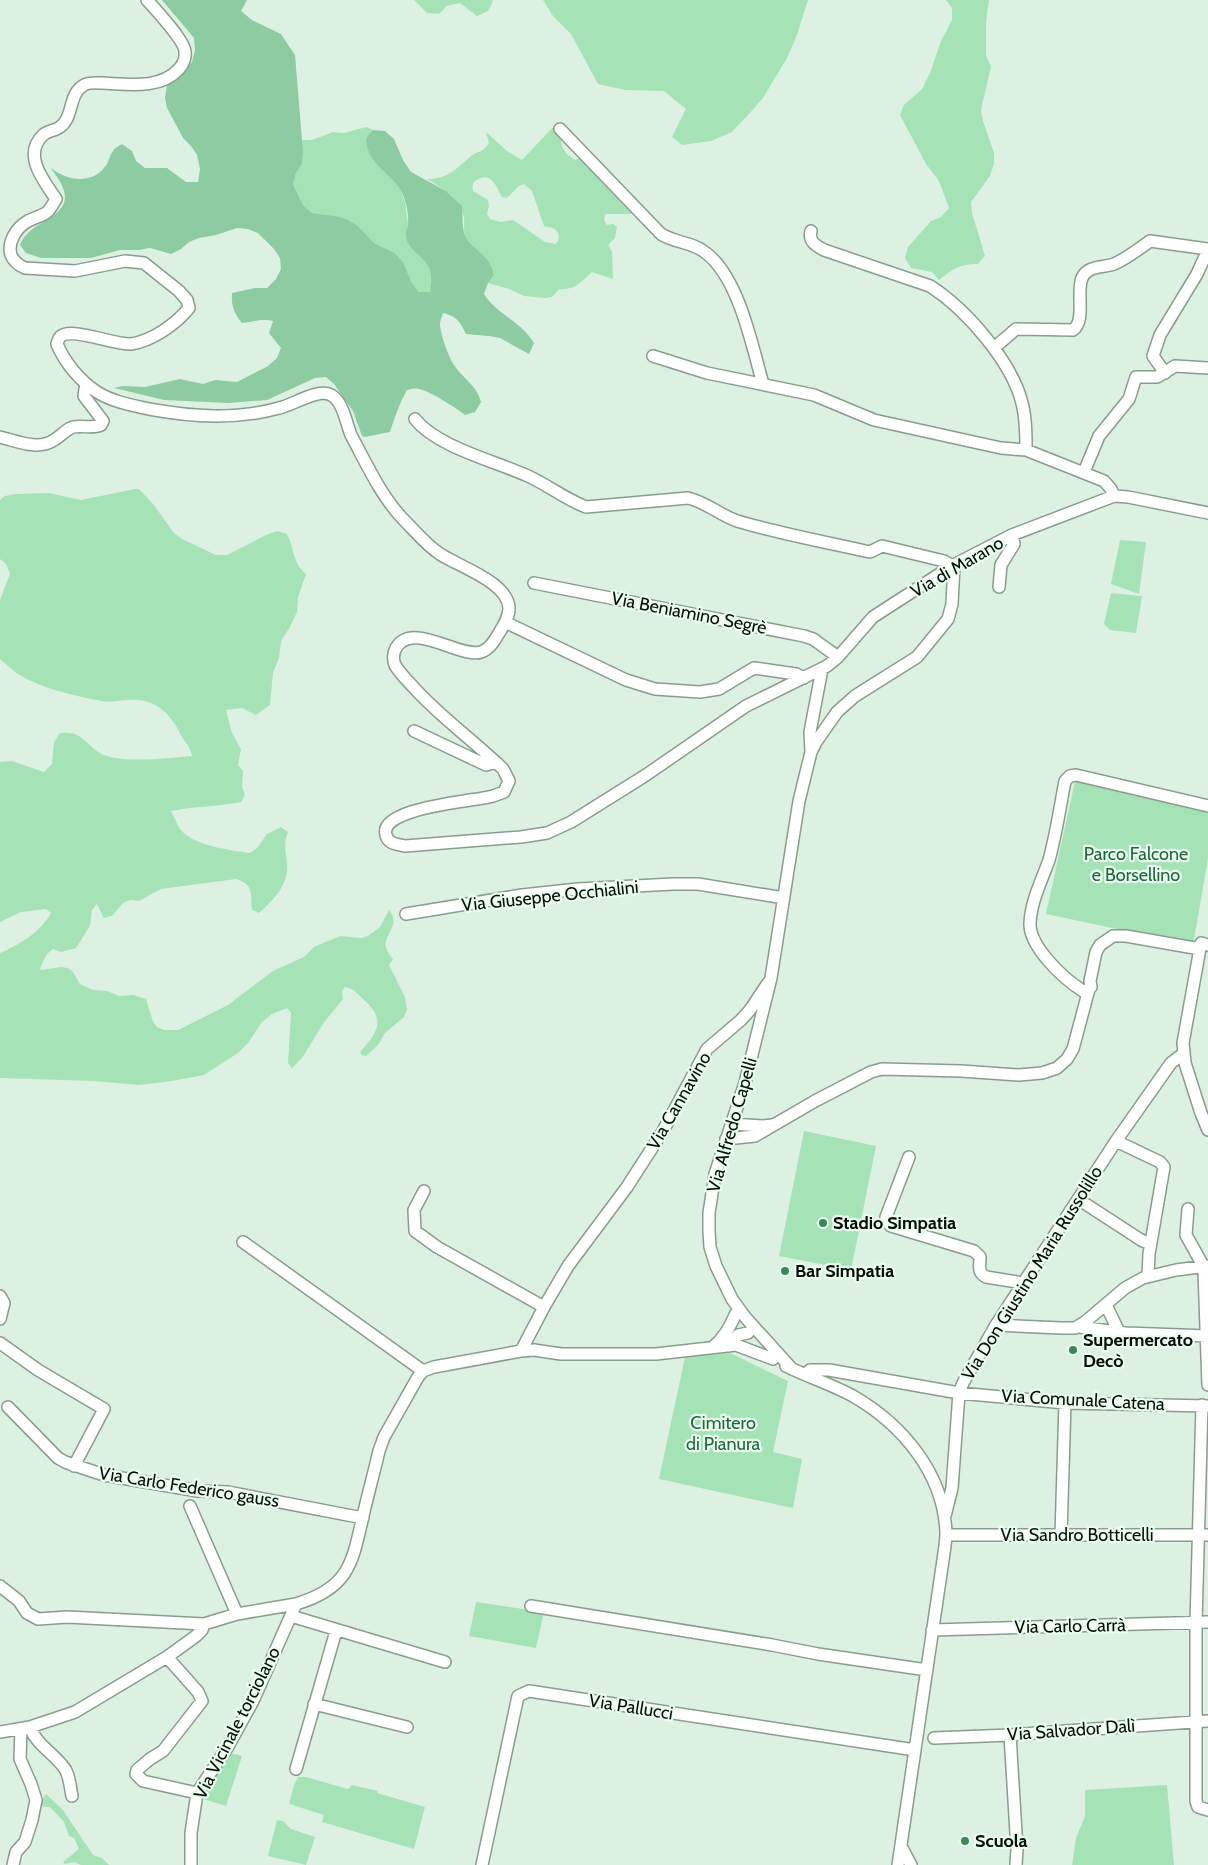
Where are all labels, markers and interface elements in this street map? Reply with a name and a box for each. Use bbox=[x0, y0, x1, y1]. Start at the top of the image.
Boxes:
street label: Via di Marano bbox=[907, 532, 1007, 602]
street label: Via Beniamino Segrè bbox=[609, 587, 769, 639]
park label: Parco Falcone e Borsellino bbox=[1084, 843, 1188, 886]
street label: Via Giuseppe Occhialini bbox=[461, 876, 639, 916]
street label: Via Cannavino bbox=[642, 1048, 716, 1154]
street label: Via Alfredo Capelli bbox=[702, 1055, 762, 1195]
street label: Via Don Giustino Maria Russolillo bbox=[957, 1162, 1107, 1384]
place label: Stadio Simpatia bbox=[833, 1212, 956, 1234]
marker: Stadio Simpatia bbox=[817, 1217, 829, 1229]
place label: Bar Simpatia bbox=[795, 1260, 894, 1282]
marker: Bar Simpatia bbox=[779, 1265, 791, 1277]
place label: Supermercato Decò bbox=[1083, 1329, 1193, 1372]
marker: Supermercato Decò bbox=[1067, 1344, 1079, 1356]
street label: Via Comunale Catena bbox=[1001, 1385, 1166, 1415]
park label: Cimitero di Pianura bbox=[686, 1412, 760, 1455]
street label: Via Carlo Federico gauss bbox=[97, 1462, 281, 1512]
street label: Via Sandro Botticelli bbox=[1001, 1524, 1153, 1546]
street label: Via Carlo Carrà bbox=[1014, 1614, 1126, 1638]
street label: Via Vicinale torciolano bbox=[189, 1643, 285, 1803]
street label: Via Pallucci bbox=[587, 1689, 675, 1725]
street label: Via Salvador Dalì bbox=[1006, 1715, 1136, 1745]
place label: Scuola bbox=[975, 1830, 1028, 1852]
marker: Scuola bbox=[959, 1835, 971, 1847]

